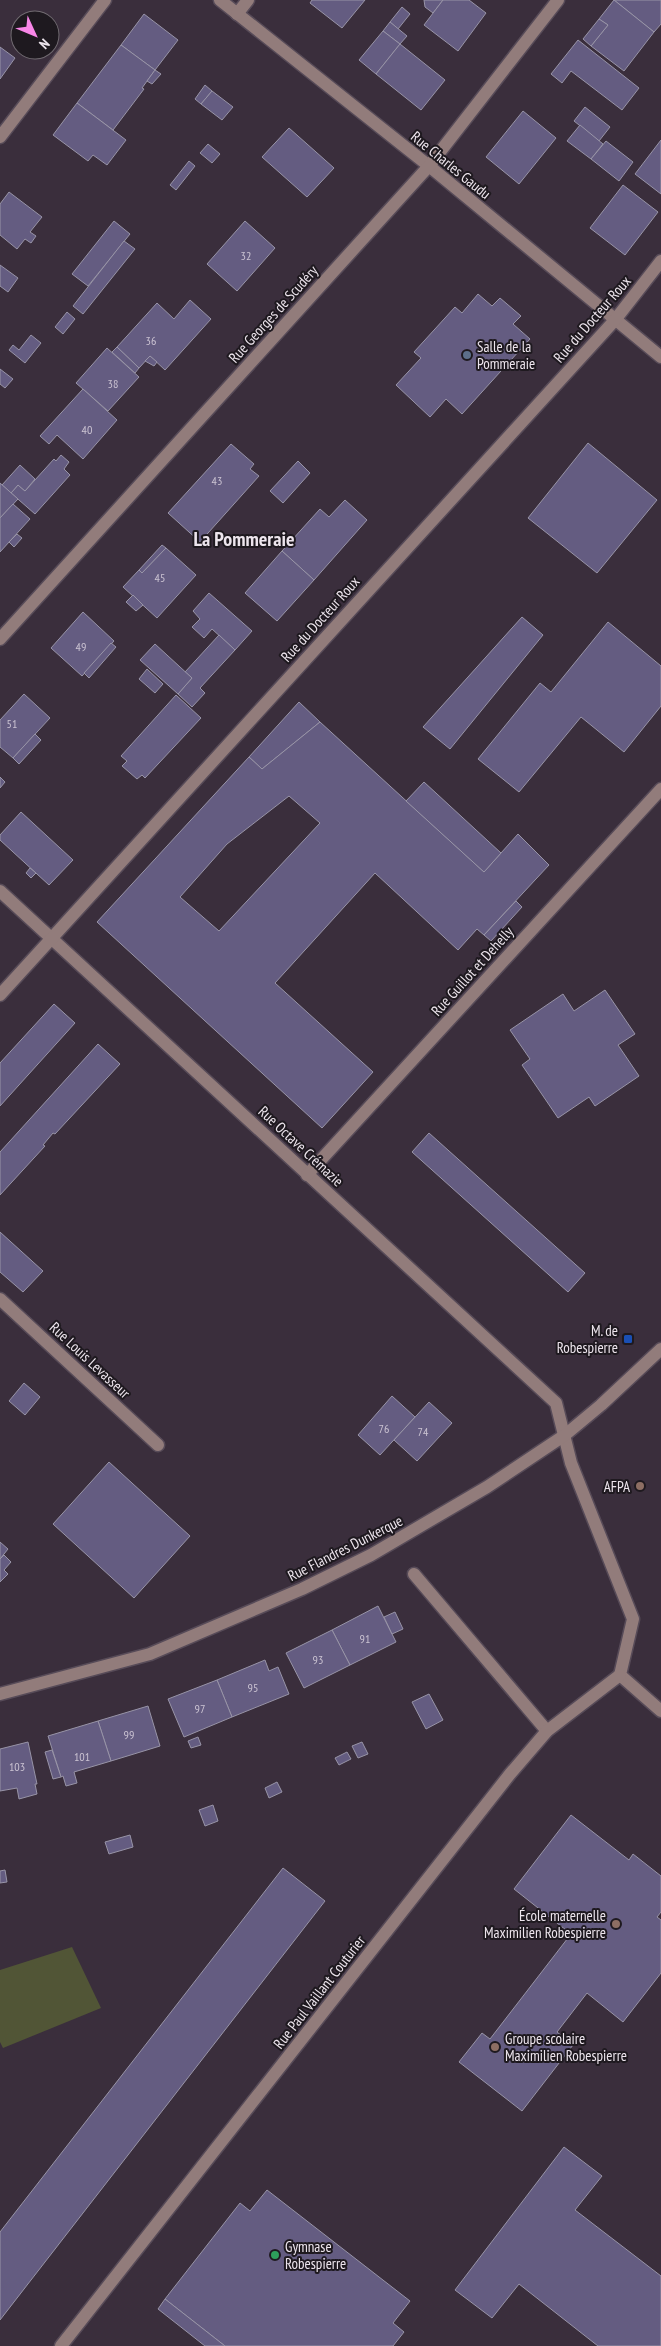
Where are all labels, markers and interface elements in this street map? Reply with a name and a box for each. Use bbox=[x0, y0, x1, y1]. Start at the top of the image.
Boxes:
north arrow bbox=[10, 10, 60, 60]
text: N bbox=[35, 35, 53, 53]
street label: Rue Charles Gaudu bbox=[407, 127, 495, 203]
house number: 32 bbox=[241, 248, 251, 263]
street label: Rue Georges de Scudéry bbox=[224, 261, 322, 367]
street label: Rue du Docteur Roux bbox=[549, 272, 635, 366]
house number: 36 bbox=[146, 333, 156, 348]
place label: Salle de la Pommeraie bbox=[477, 337, 535, 373]
marker: Salle de la Pommeraie bbox=[461, 349, 473, 361]
house number: 38 bbox=[108, 376, 118, 391]
house number: 40 bbox=[82, 422, 92, 437]
house number: 43 bbox=[212, 473, 222, 488]
district label: La Pommeraie bbox=[194, 526, 294, 552]
house number: 45 bbox=[155, 570, 165, 585]
street label: Rue du Docteur Roux bbox=[277, 572, 363, 666]
house number: 49 bbox=[76, 639, 86, 654]
house number: 51 bbox=[7, 716, 17, 731]
street label: Rue Guillot et Dehelly bbox=[427, 922, 517, 1020]
street label: Rue Octave Crémazie bbox=[254, 1102, 348, 1190]
street label: Rue Louis Levasseur bbox=[46, 1318, 135, 1403]
place label: M. de Robespierre bbox=[557, 1321, 618, 1357]
marker: M. de Robespierre bbox=[622, 1333, 634, 1345]
house number: 76 bbox=[379, 1421, 389, 1436]
house number: 74 bbox=[418, 1424, 429, 1439]
place label: AFPA bbox=[604, 1477, 631, 1496]
marker: AFPA bbox=[634, 1480, 646, 1492]
street label: Rue Flandres Dunkerque bbox=[284, 1511, 406, 1585]
house number: 91 bbox=[360, 1631, 370, 1646]
house number: 93 bbox=[313, 1652, 323, 1667]
house number: 95 bbox=[248, 1680, 258, 1695]
house number: 97 bbox=[195, 1701, 205, 1716]
house number: 99 bbox=[124, 1727, 134, 1742]
house number: 101 bbox=[74, 1749, 90, 1764]
house number: 103 bbox=[9, 1759, 25, 1774]
place label: École maternelle Maximilien Robespierre bbox=[484, 1906, 606, 1942]
marker: École maternelle Maximilien Robespierre bbox=[610, 1918, 622, 1930]
street label: Rue Paul Vaillant Couturier bbox=[269, 1931, 370, 2052]
place label: Groupe scolaire Maximilien Robespierre bbox=[505, 2029, 627, 2065]
marker: Groupe scolaire Maximilien Robespierre bbox=[489, 2041, 501, 2053]
place label: Gymnase Robespierre bbox=[285, 2237, 346, 2273]
marker: Gymnase Robespierre bbox=[269, 2249, 281, 2261]

